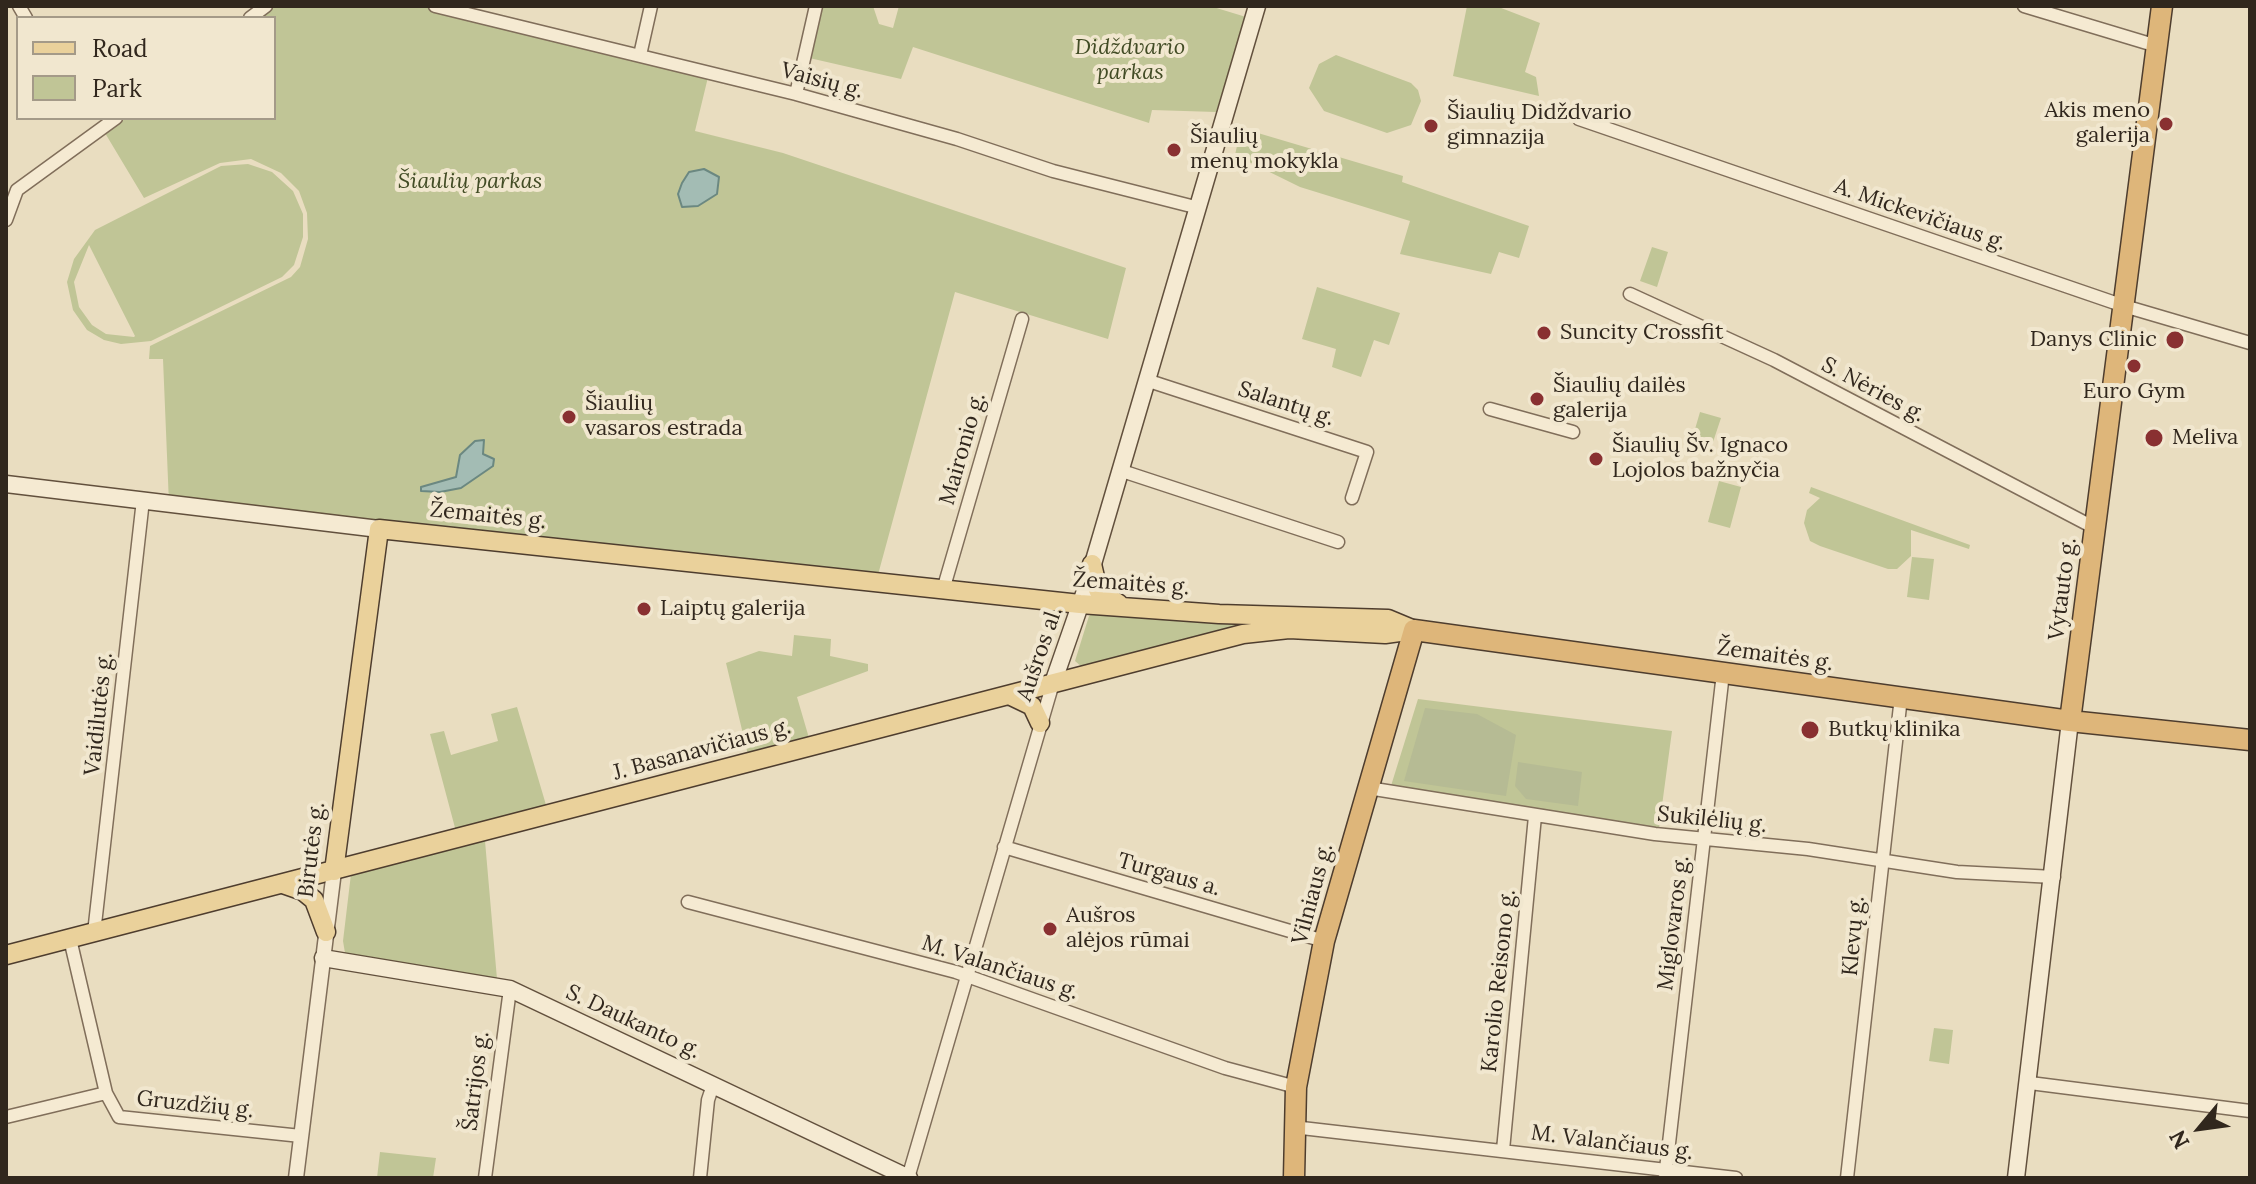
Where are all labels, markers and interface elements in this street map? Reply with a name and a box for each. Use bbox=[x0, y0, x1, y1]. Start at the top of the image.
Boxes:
legend bbox=[16, 16, 276, 120]
text: Road bbox=[92, 33, 148, 64]
park label: Didždvario parkas bbox=[1075, 35, 1185, 86]
street label: Vaisių g. bbox=[778, 57, 866, 105]
text: Park bbox=[92, 73, 142, 104]
place label: Akis meno galerija bbox=[2044, 98, 2150, 150]
place label: Šiaulių Didždvario gimnazija bbox=[1447, 100, 1632, 152]
marker: Akis meno galerija bbox=[2157, 115, 2175, 133]
marker: Šiaulių Didždvario gimnazija bbox=[1422, 117, 1440, 135]
place label: Šiaulių menų mokykla bbox=[1190, 124, 1339, 176]
marker: Šiaulių menų mokykla bbox=[1165, 141, 1183, 159]
park label: Šiaulių parkas bbox=[398, 169, 542, 195]
street label: A. Mickevičiaus g. bbox=[1831, 173, 2009, 257]
place label: Suncity Crossfit bbox=[1560, 320, 1724, 346]
marker: Suncity Crossfit bbox=[1535, 324, 1553, 342]
place label: Danys Clinic bbox=[2030, 327, 2157, 353]
marker: Danys Clinic bbox=[2164, 329, 2186, 351]
street label: S. Nėries g. bbox=[1817, 352, 1929, 428]
marker: Euro Gym bbox=[2125, 357, 2143, 375]
place label: Šiaulių dailės galerija bbox=[1553, 373, 1686, 424]
street label: Salantų g. bbox=[1235, 376, 1337, 432]
place label: Euro Gym bbox=[2083, 379, 2185, 405]
street label: Maironio g. bbox=[934, 390, 992, 508]
marker: Šiaulių dailės galerija bbox=[1528, 390, 1546, 408]
place label: Šiaulių vasaros estrada bbox=[585, 391, 743, 442]
marker: Šiaulių vasaros estrada bbox=[560, 408, 578, 426]
place label: Meliva bbox=[2172, 425, 2238, 451]
marker: Meliva bbox=[2143, 427, 2165, 449]
place label: Šiaulių Šv. Ignaco Lojolos bažnyčia bbox=[1612, 433, 1788, 484]
marker: Šiaulių Šv. Ignaco Lojolos bažnyčia bbox=[1587, 450, 1605, 468]
street label: Žemaitės g. bbox=[428, 497, 548, 535]
street label: Vytauto g. bbox=[2044, 536, 2082, 642]
street label: Žemaitės g. bbox=[1072, 567, 1190, 601]
place label: Laiptų galerija bbox=[660, 596, 806, 622]
marker: Laiptų galerija bbox=[635, 600, 653, 618]
street label: Aušros al. bbox=[1012, 603, 1068, 705]
street label: Žemaitės g. bbox=[1715, 635, 1835, 677]
street label: Vaidilutės g. bbox=[79, 651, 119, 777]
street label: J. Basanavičiaus g. bbox=[610, 714, 794, 786]
place label: Butkų klinika bbox=[1828, 717, 1961, 743]
marker: Butkų klinika bbox=[1799, 719, 1821, 741]
street label: Birutės g. bbox=[293, 801, 331, 899]
street label: Sukilėlių g. bbox=[1656, 801, 1768, 839]
street label: Vilniaus g. bbox=[1287, 841, 1339, 947]
street label: Turgaus a. bbox=[1115, 848, 1223, 902]
street label: Miglovaros g. bbox=[1653, 854, 1695, 992]
street label: Karolio Reisono g. bbox=[1476, 888, 1522, 1074]
street label: Klevų g. bbox=[1837, 895, 1871, 977]
place label: Aušros alėjos rūmai bbox=[1066, 903, 1190, 954]
marker: Aušros alėjos rūmai bbox=[1041, 920, 1059, 938]
street label: M. Valančiaus g. bbox=[918, 930, 1082, 1006]
street label: S. Daukanto g. bbox=[562, 979, 704, 1065]
street label: Šatrijos g. bbox=[457, 1030, 495, 1132]
street label: Gruzdžių g. bbox=[135, 1086, 255, 1124]
north arrow bbox=[2160, 1088, 2240, 1168]
street label: M. Valančiaus g. bbox=[1529, 1120, 1695, 1166]
text: N bbox=[2163, 1125, 2195, 1154]

